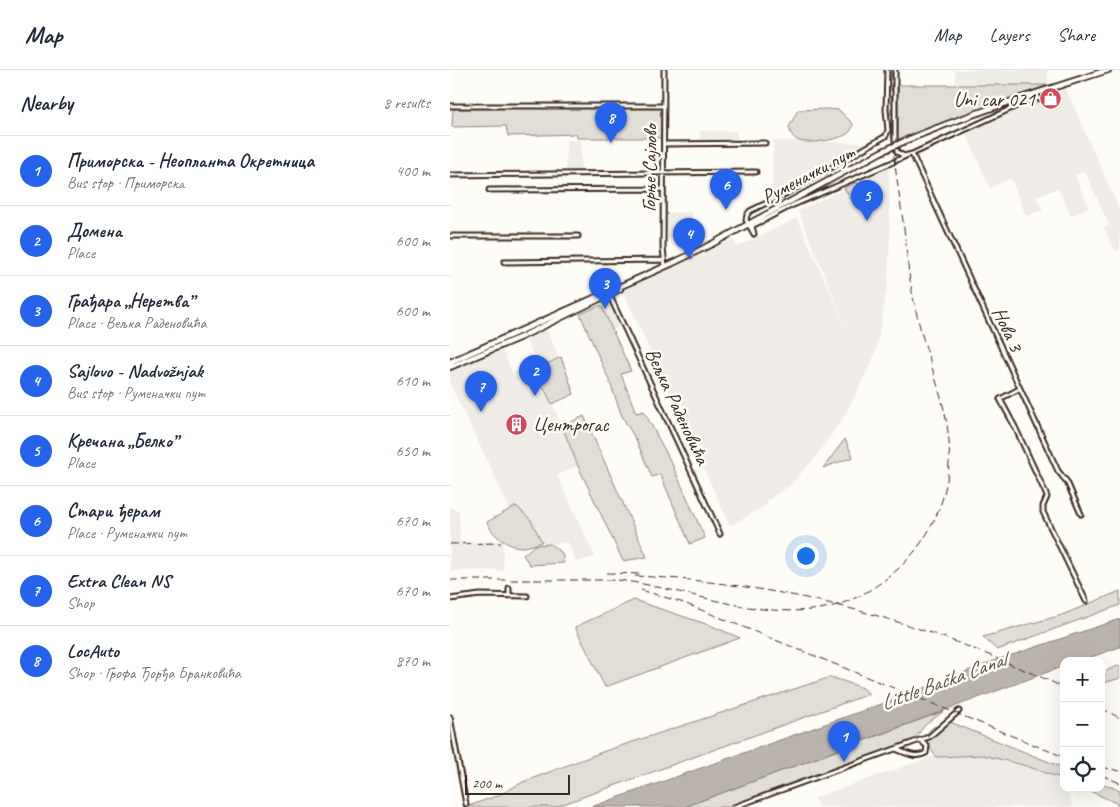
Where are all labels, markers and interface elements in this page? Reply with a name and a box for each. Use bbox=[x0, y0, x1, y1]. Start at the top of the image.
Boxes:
text: Map bbox=[25, 20, 62, 50]
text: Map bbox=[934, 24, 962, 46]
text: Layers bbox=[990, 24, 1029, 46]
text: Share bbox=[1057, 24, 1095, 46]
place label: Uni car 021 bbox=[954, 87, 1036, 112]
shop icon: Uni car 021 bbox=[1039, 87, 1063, 111]
text: Nearby bbox=[20, 90, 73, 116]
text: 8 results bbox=[383, 93, 430, 113]
pin: 8 bbox=[595, 102, 627, 143]
street label: Горње Сајлово bbox=[636, 122, 663, 212]
street label: Руменачки пут bbox=[757, 139, 860, 209]
text: Приморска - Неопланта Окретница bbox=[67, 149, 314, 173]
text: 1 bbox=[32, 161, 40, 181]
text: 400 m bbox=[396, 161, 430, 181]
pin: 6 bbox=[710, 169, 742, 210]
text: Bus stop · Приморска bbox=[67, 173, 184, 193]
pin: 5 bbox=[851, 180, 883, 221]
pin: 4 bbox=[673, 218, 705, 259]
text: Домена bbox=[67, 219, 122, 243]
text: 2 bbox=[32, 231, 40, 251]
text: 600 m bbox=[396, 231, 430, 251]
text: Place bbox=[67, 243, 95, 263]
pin: 3 bbox=[589, 268, 621, 309]
text: Грађара „Неретва” bbox=[67, 289, 193, 313]
text: 3 bbox=[32, 301, 40, 321]
text: 600 m bbox=[396, 301, 430, 321]
street label: Нова 3 bbox=[986, 303, 1029, 357]
text: Place · Вељка Раденовића bbox=[67, 313, 206, 333]
street label: Вељка Раденовића bbox=[640, 344, 716, 470]
pin: 2 bbox=[519, 355, 551, 396]
text: Sajlovo - Nadvožnjak bbox=[67, 359, 203, 383]
text: 4 bbox=[32, 371, 40, 391]
text: 610 m bbox=[396, 371, 430, 391]
pin: 7 bbox=[465, 371, 497, 412]
text: Bus stop · Руменачки пут bbox=[67, 383, 205, 403]
building icon: Центрогас bbox=[505, 412, 529, 436]
place label: Центрогас bbox=[533, 412, 609, 437]
text: Кречана „Белко” bbox=[67, 429, 177, 453]
text: 5 bbox=[33, 441, 39, 461]
text: 650 m bbox=[396, 441, 430, 461]
text: Place bbox=[67, 453, 95, 473]
text: Стари ђерам bbox=[67, 499, 160, 523]
text: 6 bbox=[32, 511, 40, 531]
text: 670 m bbox=[396, 511, 430, 531]
text: Place · Руменачки пут bbox=[67, 523, 187, 543]
your location bbox=[793, 543, 819, 569]
text: Extra Clean NS bbox=[67, 569, 171, 593]
text: 7 bbox=[32, 581, 40, 601]
text: 670 m bbox=[396, 581, 430, 601]
text: Shop bbox=[67, 593, 94, 613]
text: LocAuto bbox=[67, 639, 119, 663]
water label: Little Bačka Canal bbox=[877, 644, 1015, 716]
text: 8 bbox=[32, 651, 40, 671]
text: 870 m bbox=[396, 651, 430, 671]
map controls bbox=[1060, 657, 1105, 792]
button: + bbox=[1060, 657, 1105, 702]
text: Shop · Грофа Ђорђа Бранковића bbox=[67, 663, 241, 683]
button: − bbox=[1060, 702, 1105, 747]
pin: 1 bbox=[828, 721, 860, 762]
button: locate bbox=[1060, 747, 1105, 792]
scale bar bbox=[465, 772, 570, 795]
text: 200 m bbox=[472, 775, 502, 792]

